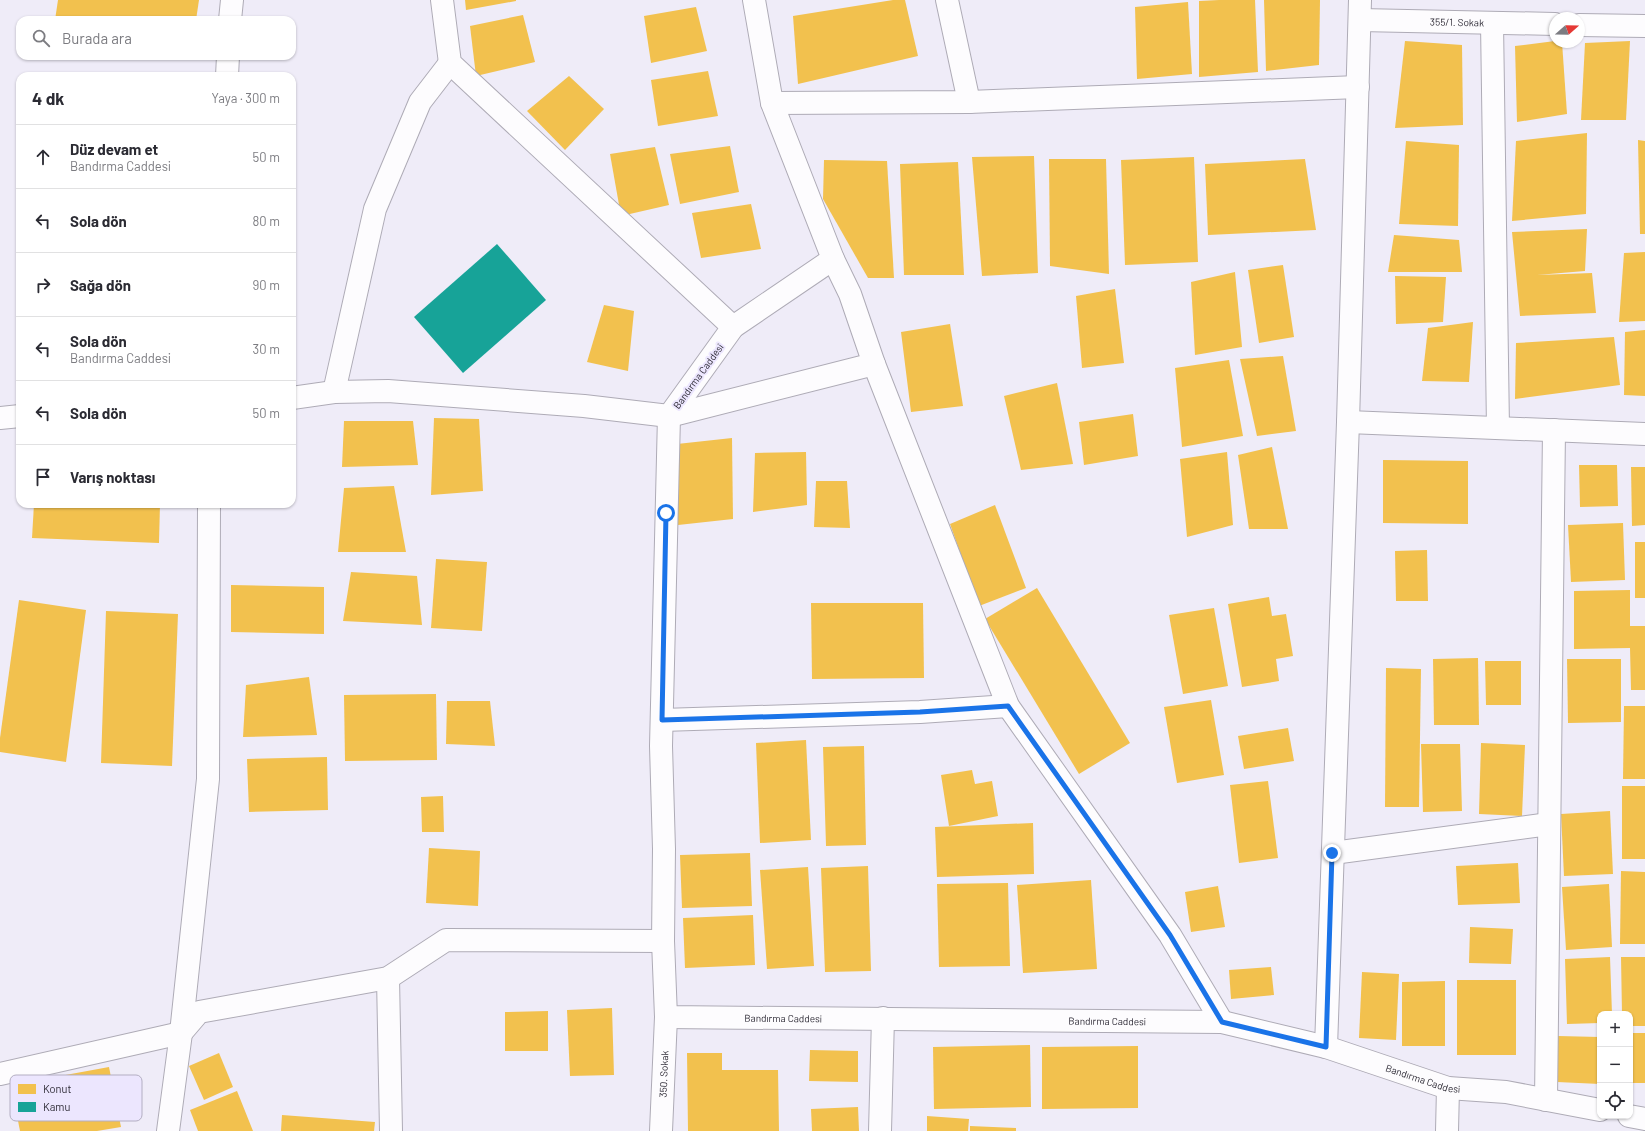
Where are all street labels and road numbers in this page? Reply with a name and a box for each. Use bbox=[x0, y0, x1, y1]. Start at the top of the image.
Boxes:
street label: 355/1. Sokak bbox=[1430, 15, 1484, 29]
street label: Bandırma Caddesi bbox=[670, 341, 726, 411]
street label: Bandırma Caddesi bbox=[744, 1012, 822, 1024]
street label: Bandırma Caddesi bbox=[1068, 1015, 1146, 1027]
street label: 350. Sokak bbox=[656, 1050, 671, 1098]
street label: Bandırma Caddesi bbox=[1384, 1062, 1461, 1095]

